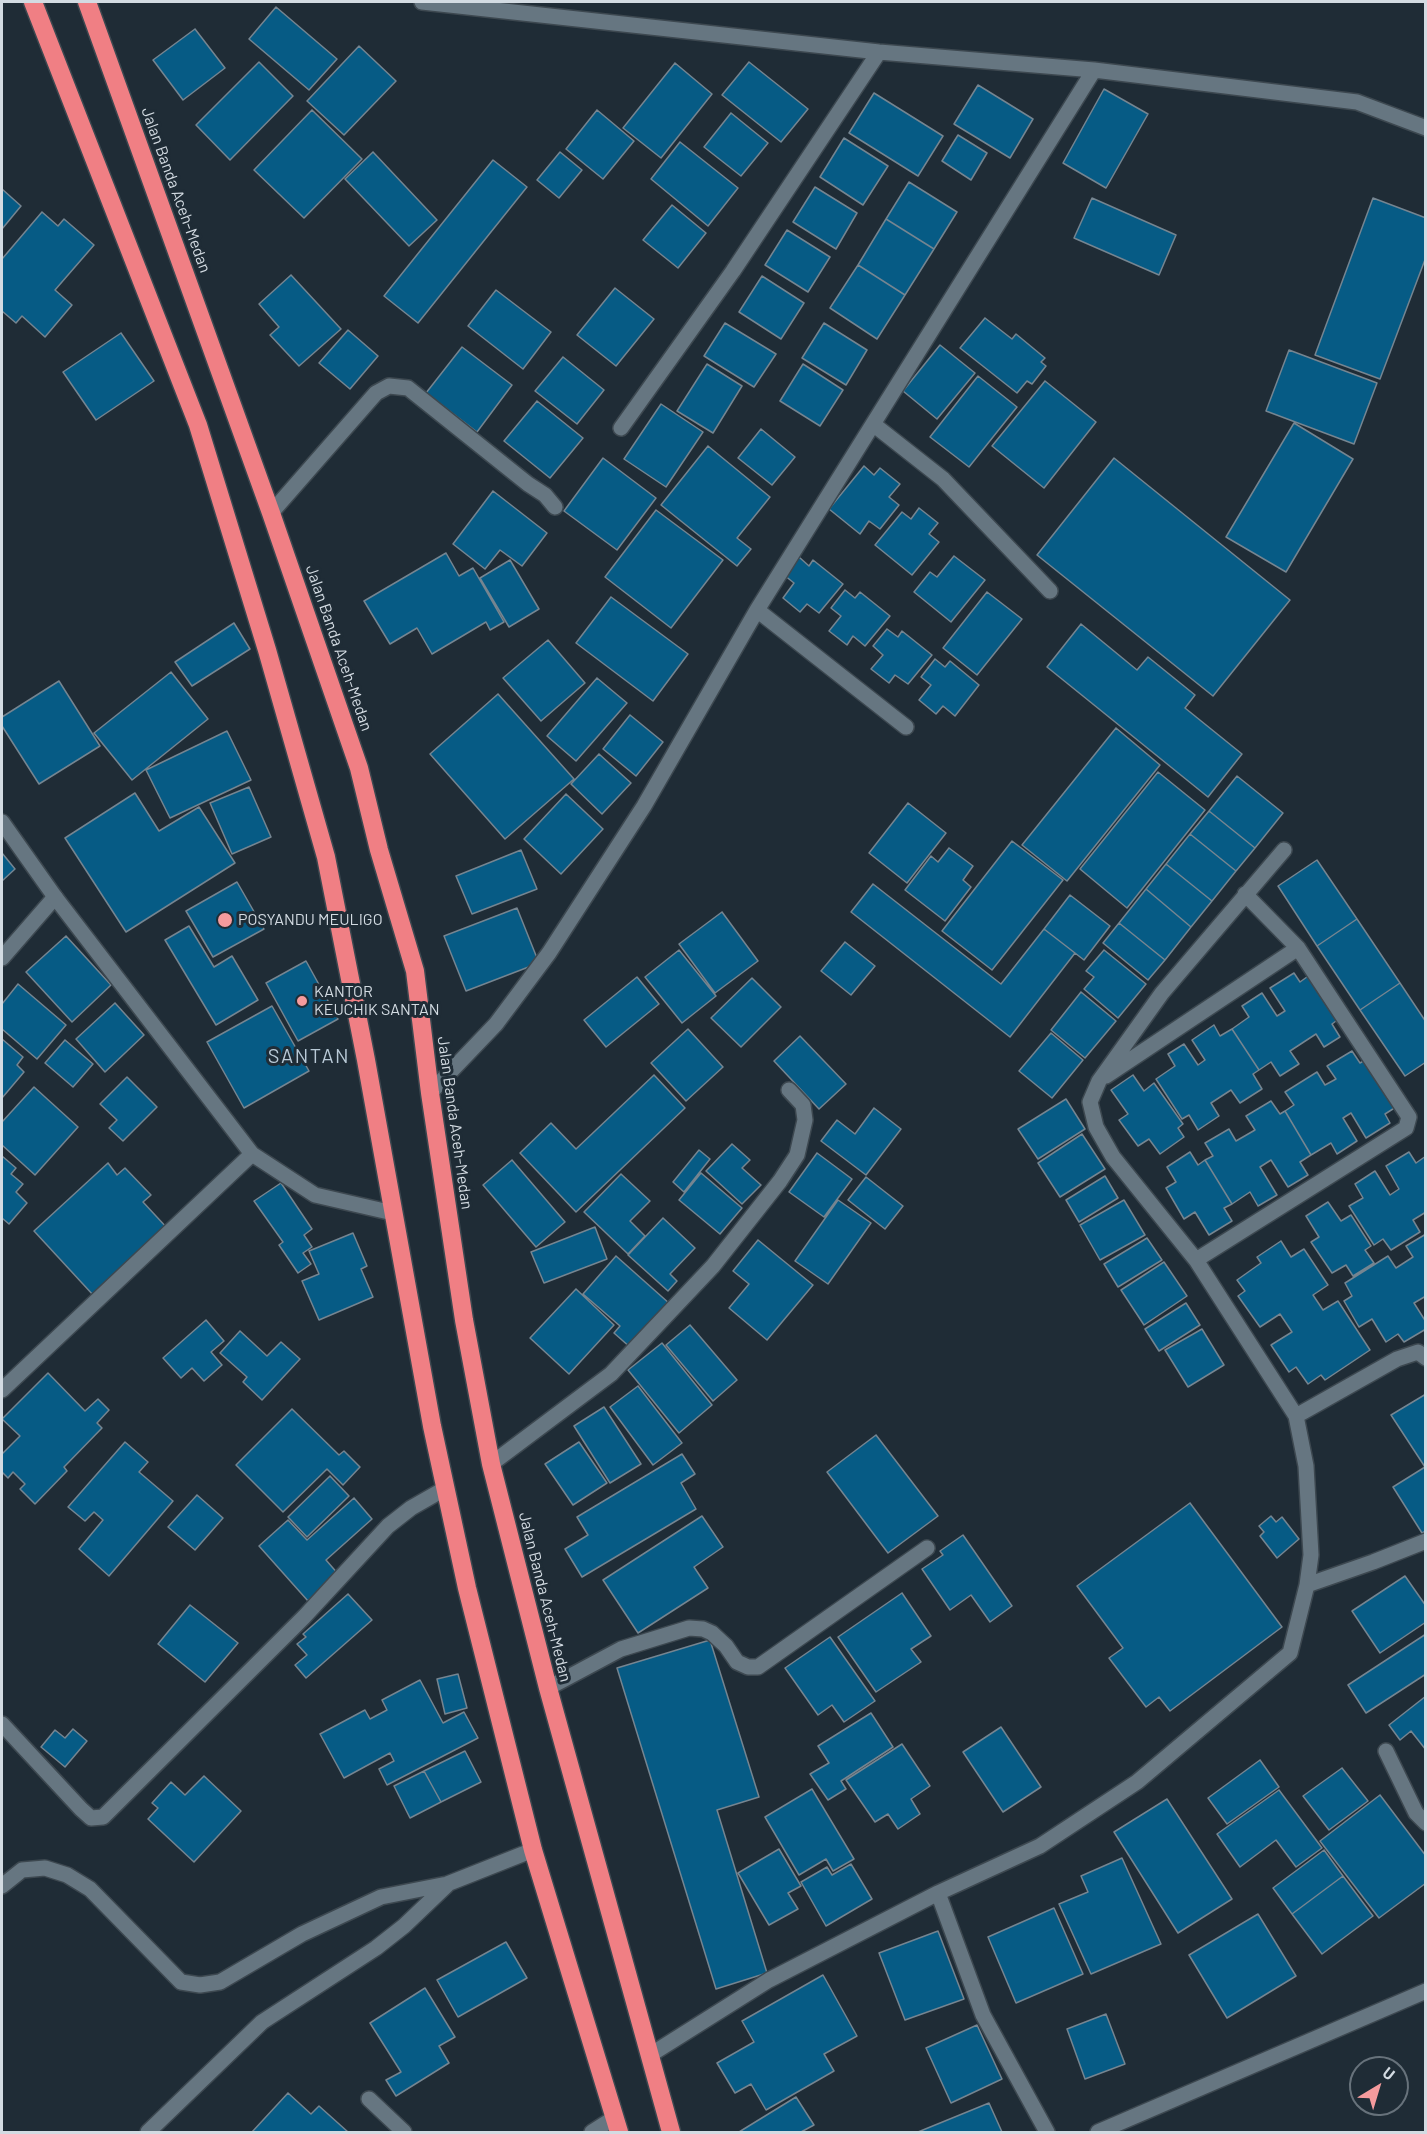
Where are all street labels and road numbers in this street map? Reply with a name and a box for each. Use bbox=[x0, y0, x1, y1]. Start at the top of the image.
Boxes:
street label: Jalan Banda Aceh-Medan bbox=[137, 105, 215, 275]
street label: Jalan Banda Aceh-Medan bbox=[302, 562, 376, 734]
street label: Jalan Banda Aceh-Medan bbox=[433, 1035, 477, 1211]
street label: Jalan Banda Aceh-Medan bbox=[515, 1510, 575, 1684]

